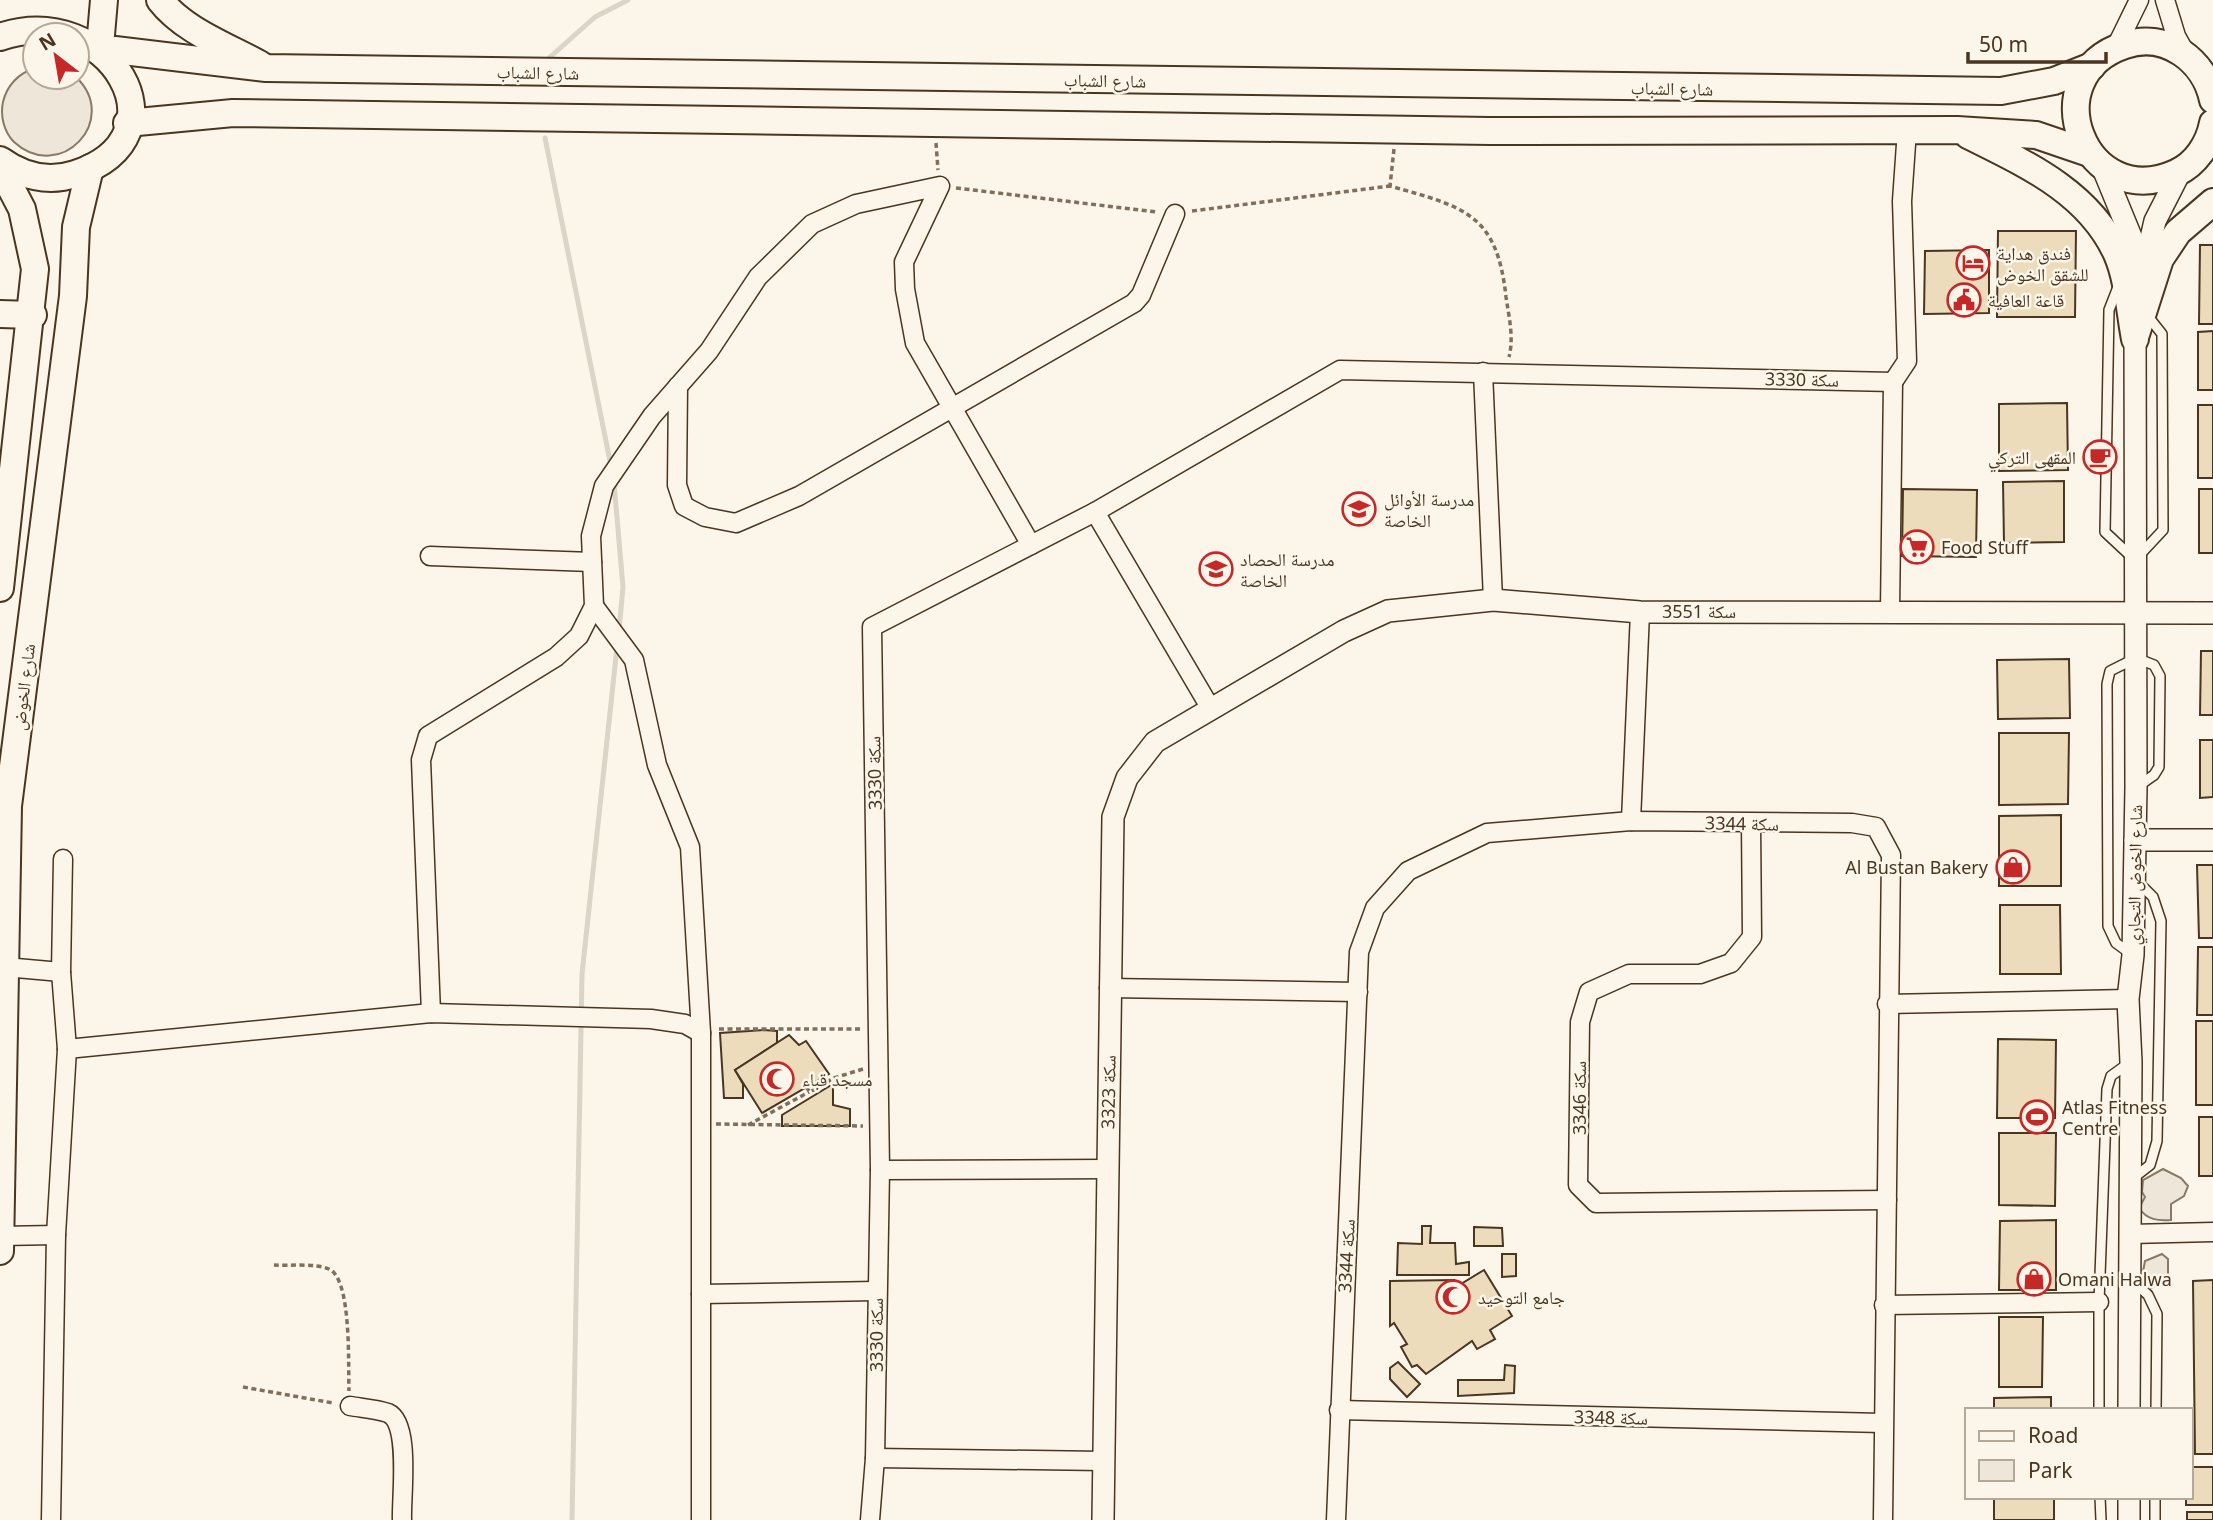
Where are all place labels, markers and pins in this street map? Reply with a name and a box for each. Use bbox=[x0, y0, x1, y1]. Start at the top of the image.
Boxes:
place label: فندق هداية للشقق الخوض bbox=[1997, 241, 2089, 286]
hotel icon: فندق هداية للشقق الخوض bbox=[1954, 244, 1992, 282]
public building icon: قاعة العافية bbox=[1945, 281, 1983, 319]
place label: قاعة العافية bbox=[1988, 288, 2064, 312]
cafe icon: المقهى التركي bbox=[2081, 438, 2119, 476]
place label: المقهى التركي bbox=[1988, 445, 2076, 473]
place label: مدرسة الأوائل الخاصة bbox=[1384, 487, 1474, 532]
school or university icon: مدرسة الأوائل الخاصة bbox=[1340, 490, 1378, 528]
supermarket icon: Food Stuff bbox=[1898, 528, 1936, 566]
place label: Food Stuff bbox=[1941, 535, 2029, 559]
place label: مدرسة الحصاد الخاصة bbox=[1240, 547, 1334, 592]
school or university icon: مدرسة الحصاد الخاصة bbox=[1197, 550, 1235, 588]
shop icon: Al Bustan Bakery bbox=[1994, 848, 2032, 886]
place label: Al Bustan Bakery bbox=[1845, 855, 1989, 879]
mosque icon: مسجد قباء bbox=[758, 1060, 796, 1098]
place label: مسجد قباء bbox=[802, 1067, 873, 1091]
place label: Atlas Fitness Centre bbox=[2062, 1095, 2167, 1140]
sports icon: Atlas Fitness Centre bbox=[2018, 1098, 2056, 1136]
shop icon: Omani Halwa bbox=[2015, 1260, 2053, 1298]
place label: Omani Halwa bbox=[2058, 1267, 2172, 1291]
mosque icon: جامع التوحيد bbox=[1434, 1278, 1472, 1316]
place label: جامع التوحيد bbox=[1478, 1285, 1565, 1310]

